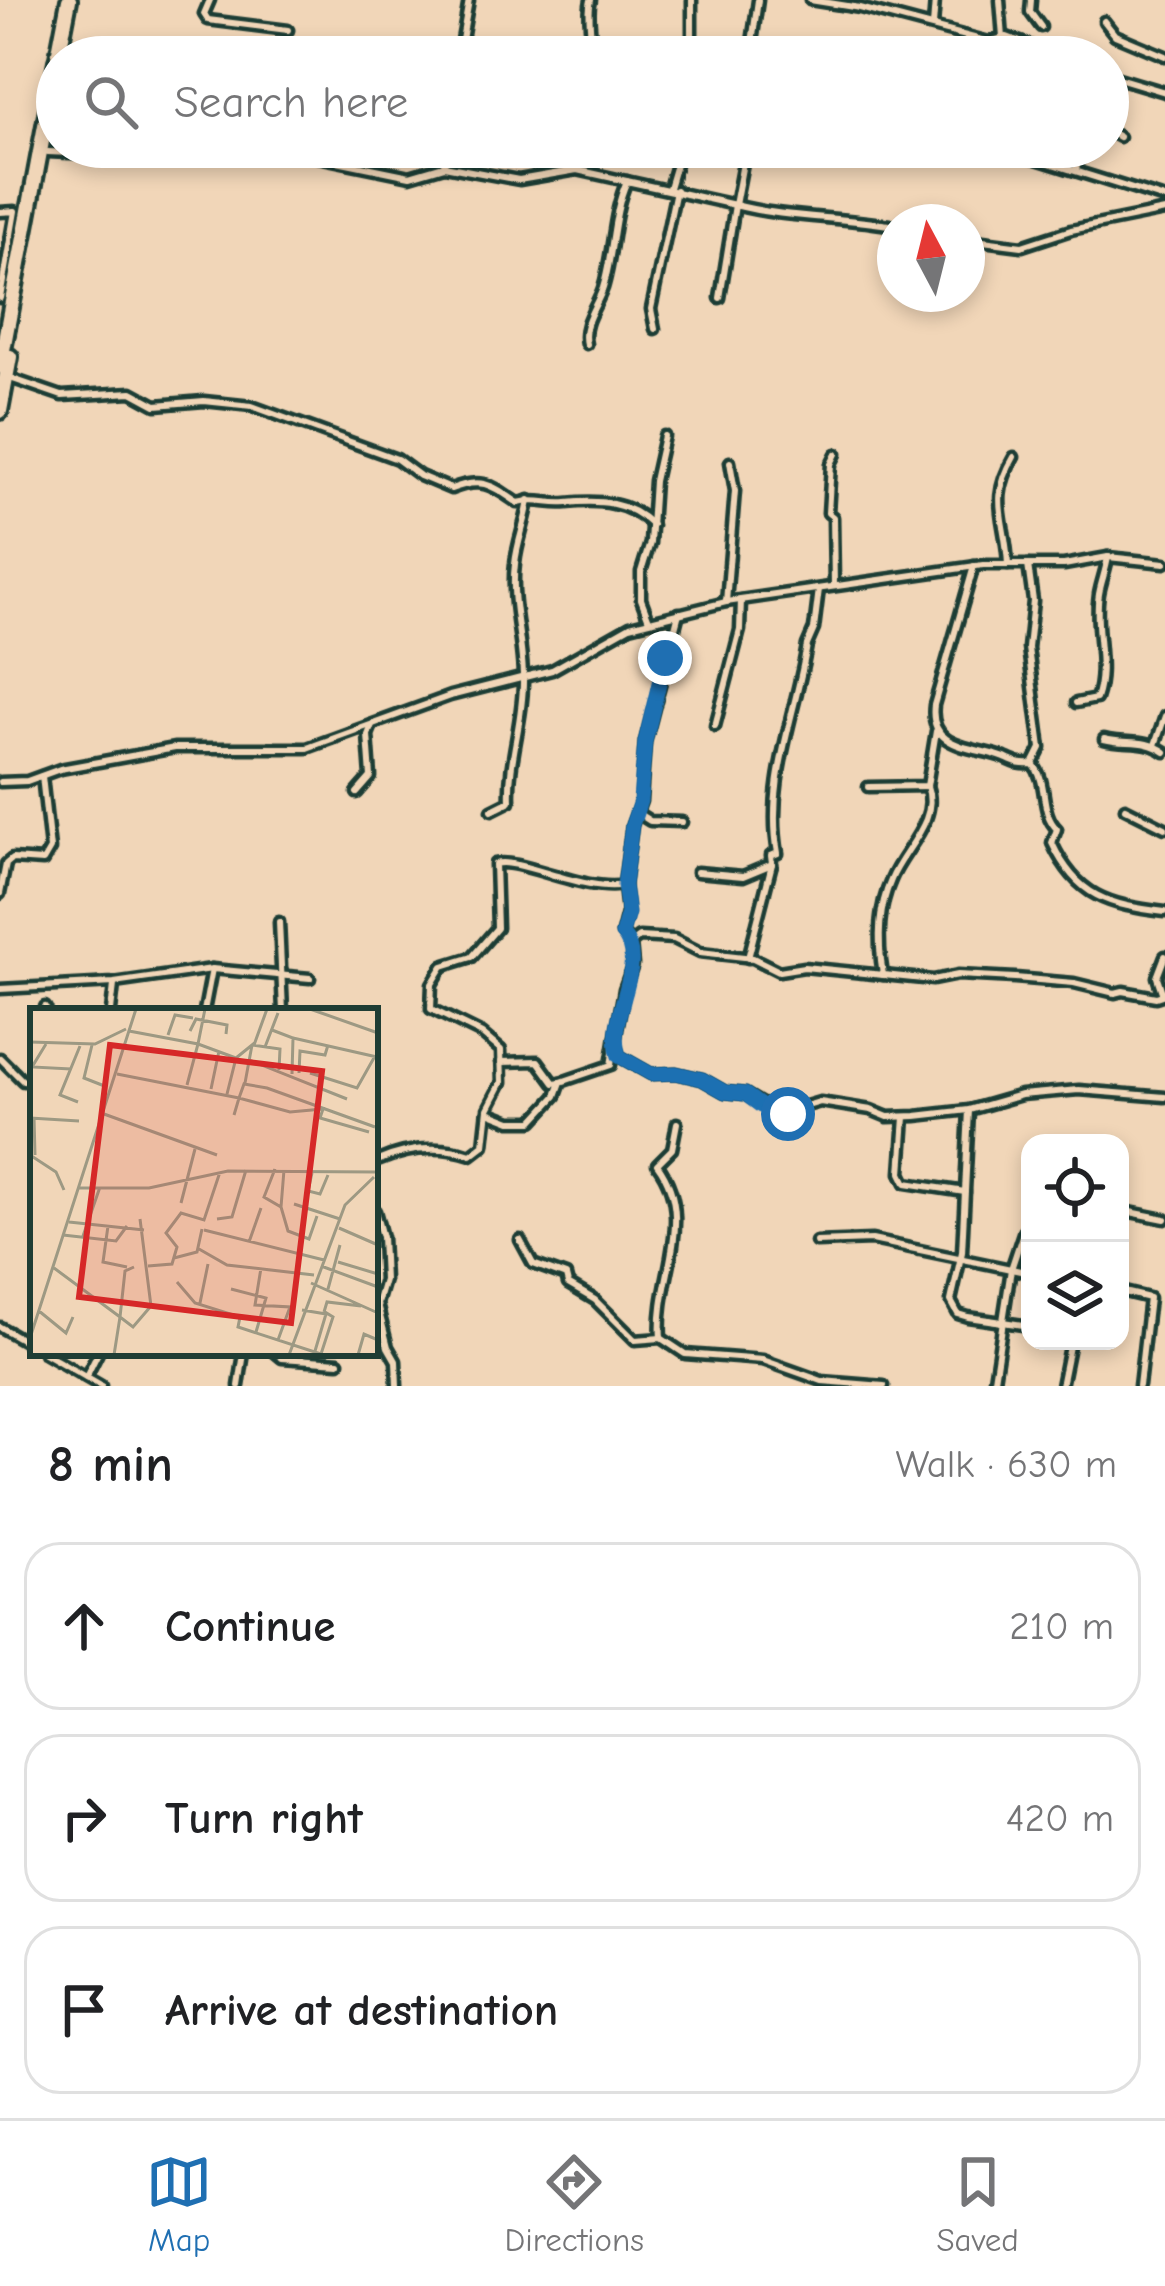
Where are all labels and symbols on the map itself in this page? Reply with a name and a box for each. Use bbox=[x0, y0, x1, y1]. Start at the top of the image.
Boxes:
north arrow bbox=[877, 204, 985, 312]
route end bbox=[638, 631, 692, 685]
inset map bbox=[30, 1008, 378, 1356]
route start bbox=[761, 1087, 815, 1141]

